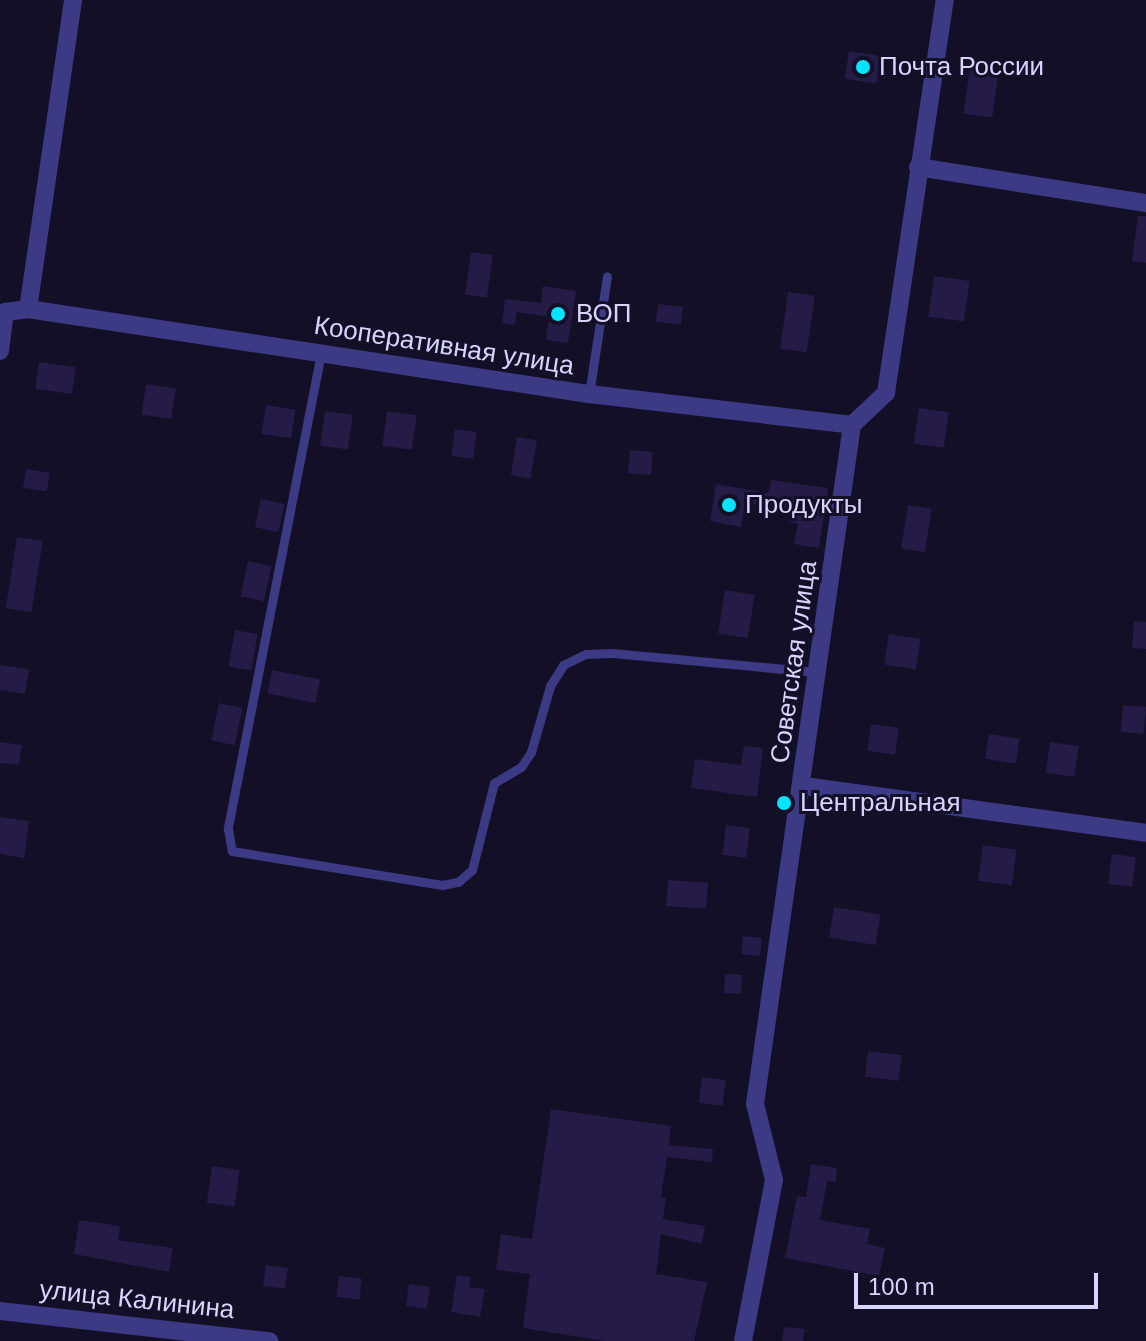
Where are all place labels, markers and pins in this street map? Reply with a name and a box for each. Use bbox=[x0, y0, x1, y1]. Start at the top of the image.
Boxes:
place label: Почта России bbox=[879, 51, 1044, 83]
marker: Почта России bbox=[854, 58, 872, 76]
place label: ВОП bbox=[576, 298, 631, 330]
marker: ВОП bbox=[547, 303, 569, 325]
place label: Продукты bbox=[745, 489, 862, 521]
marker: Продукты bbox=[720, 496, 738, 514]
place label: Центральная bbox=[800, 787, 960, 819]
marker: Центральная bbox=[775, 794, 793, 812]

